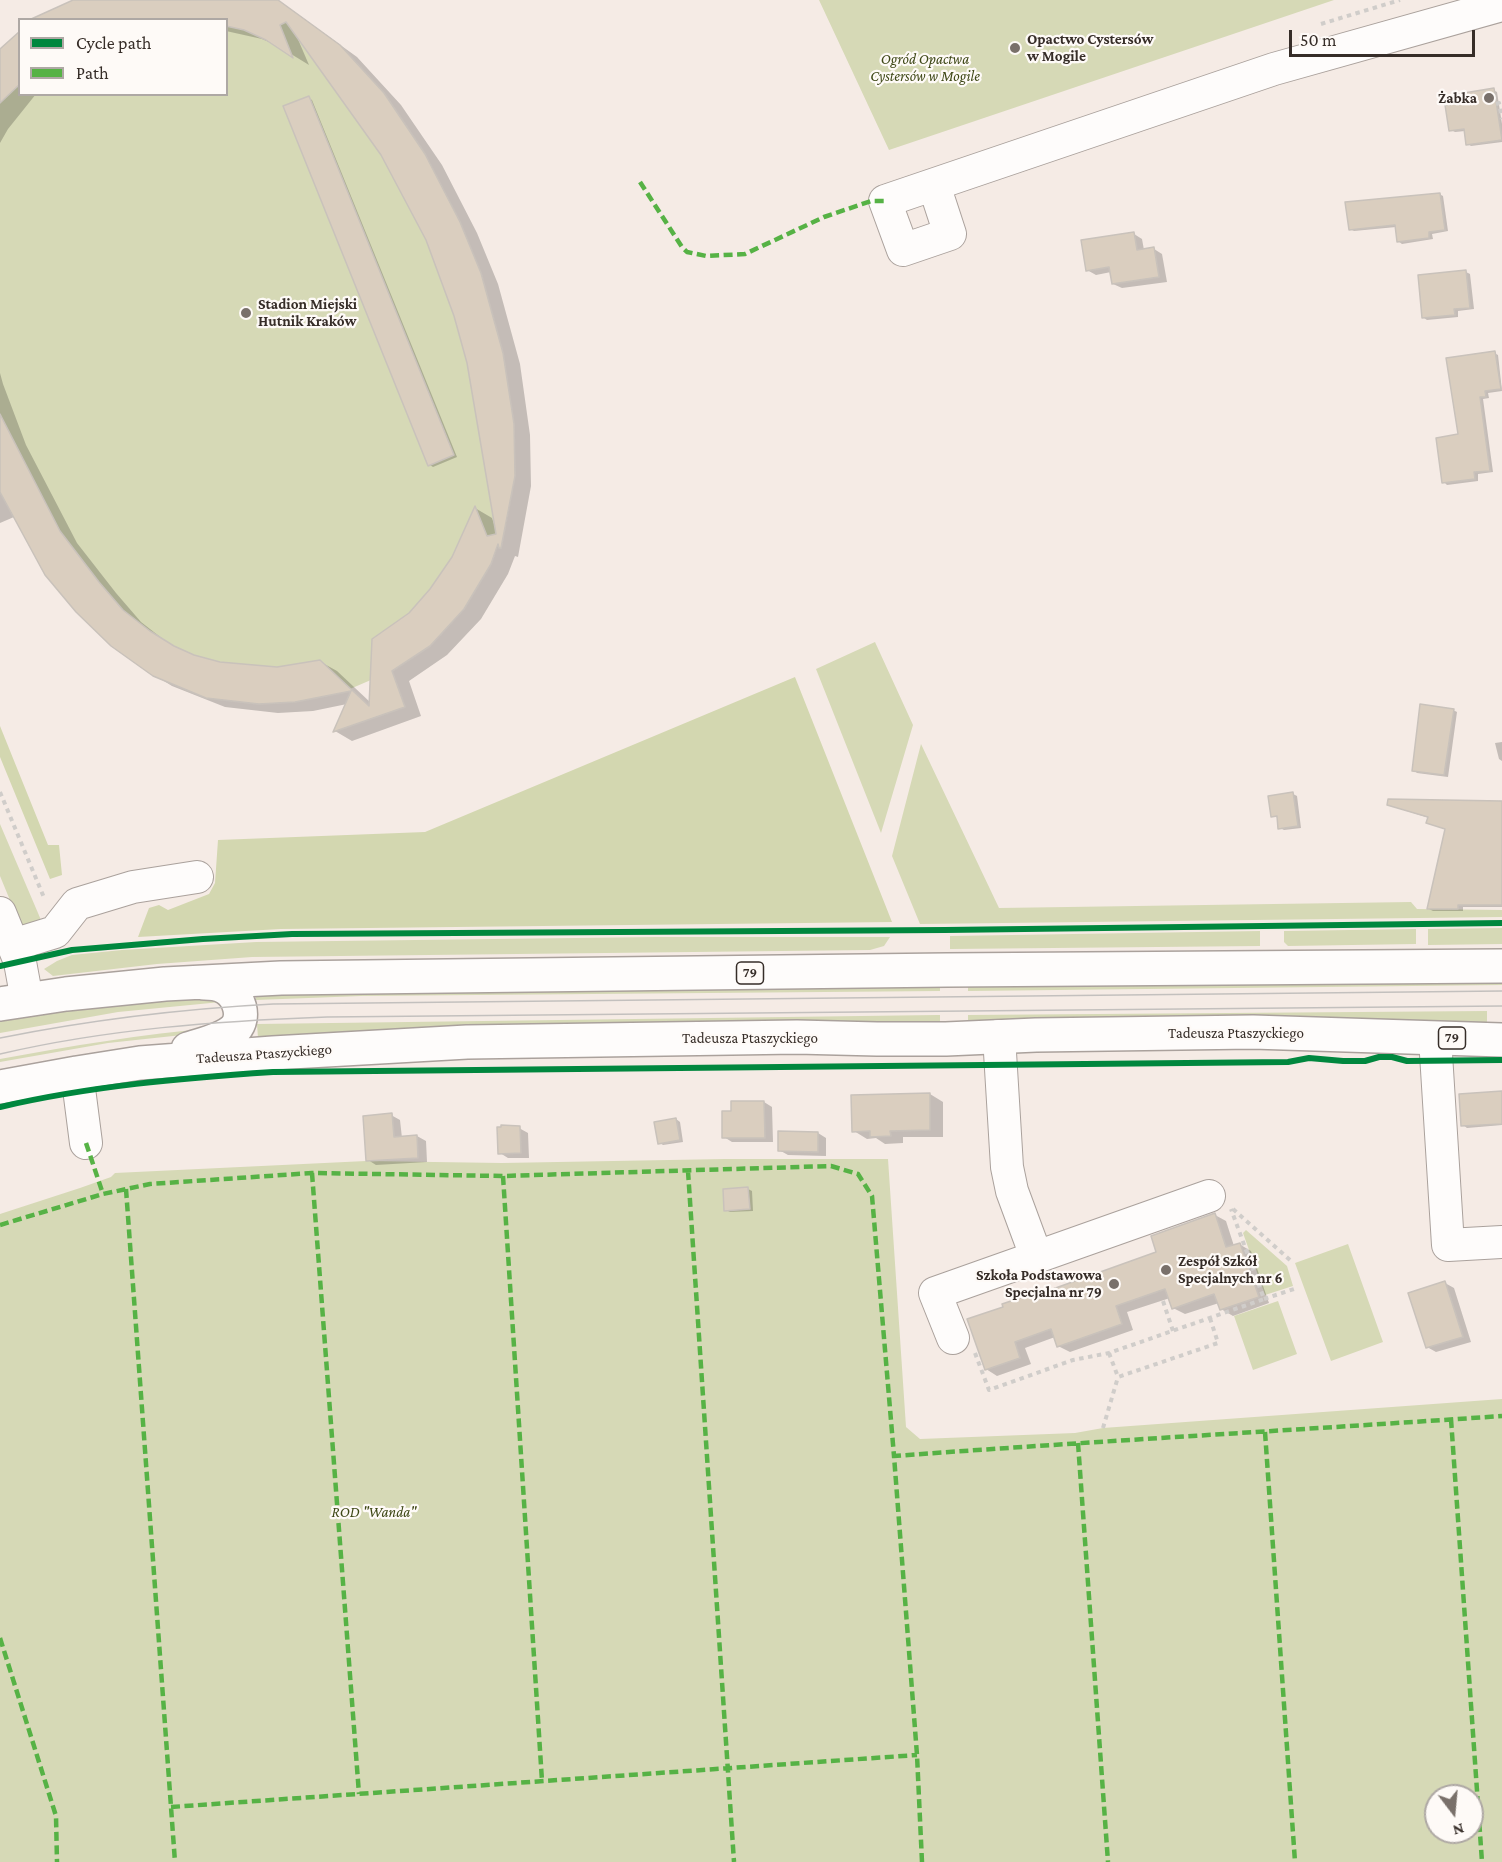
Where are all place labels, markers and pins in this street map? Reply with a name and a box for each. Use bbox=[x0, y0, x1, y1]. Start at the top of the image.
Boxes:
place label: Opactwo Cystersów w Mogile bbox=[1027, 30, 1153, 65]
marker: Opactwo Cystersów w Mogile bbox=[1008, 41, 1022, 55]
place label: Żabka bbox=[1438, 89, 1477, 107]
marker: Żabka bbox=[1482, 91, 1496, 105]
place label: Stadion Miejski Hutnik Kraków bbox=[258, 295, 357, 330]
marker: Stadion Miejski Hutnik Kraków bbox=[239, 306, 253, 320]
place label: Zespół Szkół Specjalnych nr 6 bbox=[1178, 1252, 1283, 1287]
marker: Zespół Szkół Specjalnych nr 6 bbox=[1159, 1263, 1173, 1277]
place label: Szkoła Podstawowa Specjalna nr 79 bbox=[976, 1266, 1102, 1301]
marker: Szkoła Podstawowa Specjalna nr 79 bbox=[1107, 1277, 1121, 1291]

